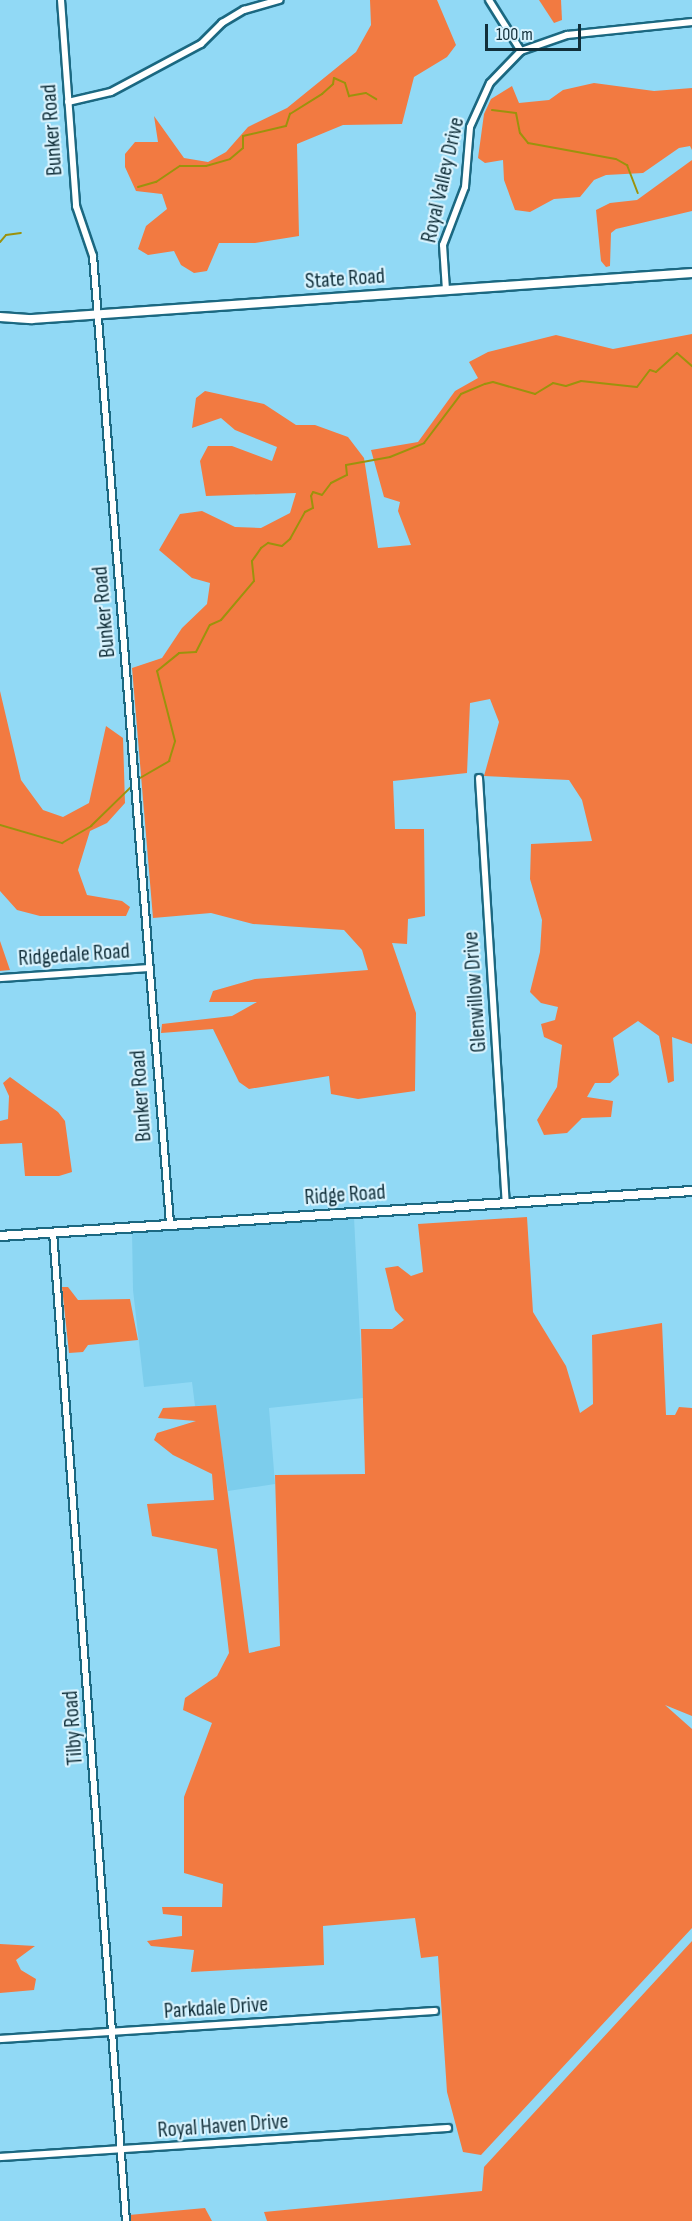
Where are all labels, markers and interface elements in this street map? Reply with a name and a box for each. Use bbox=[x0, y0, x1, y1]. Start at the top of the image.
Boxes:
scale bar bbox=[488, 12, 584, 50]
text: 100 m bbox=[496, 24, 533, 45]
street label: Bunker Road bbox=[36, 83, 68, 177]
street label: Royal Valley Drive bbox=[416, 115, 470, 245]
street label: State Road bbox=[304, 263, 386, 295]
street label: Bunker Road bbox=[87, 565, 121, 659]
street label: Glenwillow Drive bbox=[458, 931, 492, 1053]
street label: Ridgedale Road bbox=[17, 938, 131, 972]
street label: Bunker Road bbox=[125, 1049, 157, 1143]
street label: Ridge Road bbox=[304, 1179, 386, 1211]
street label: Tilby Road bbox=[57, 1690, 89, 1766]
street label: Parkdale Drive bbox=[163, 1991, 269, 2025]
street label: Royal Haven Drive bbox=[157, 2108, 289, 2144]

